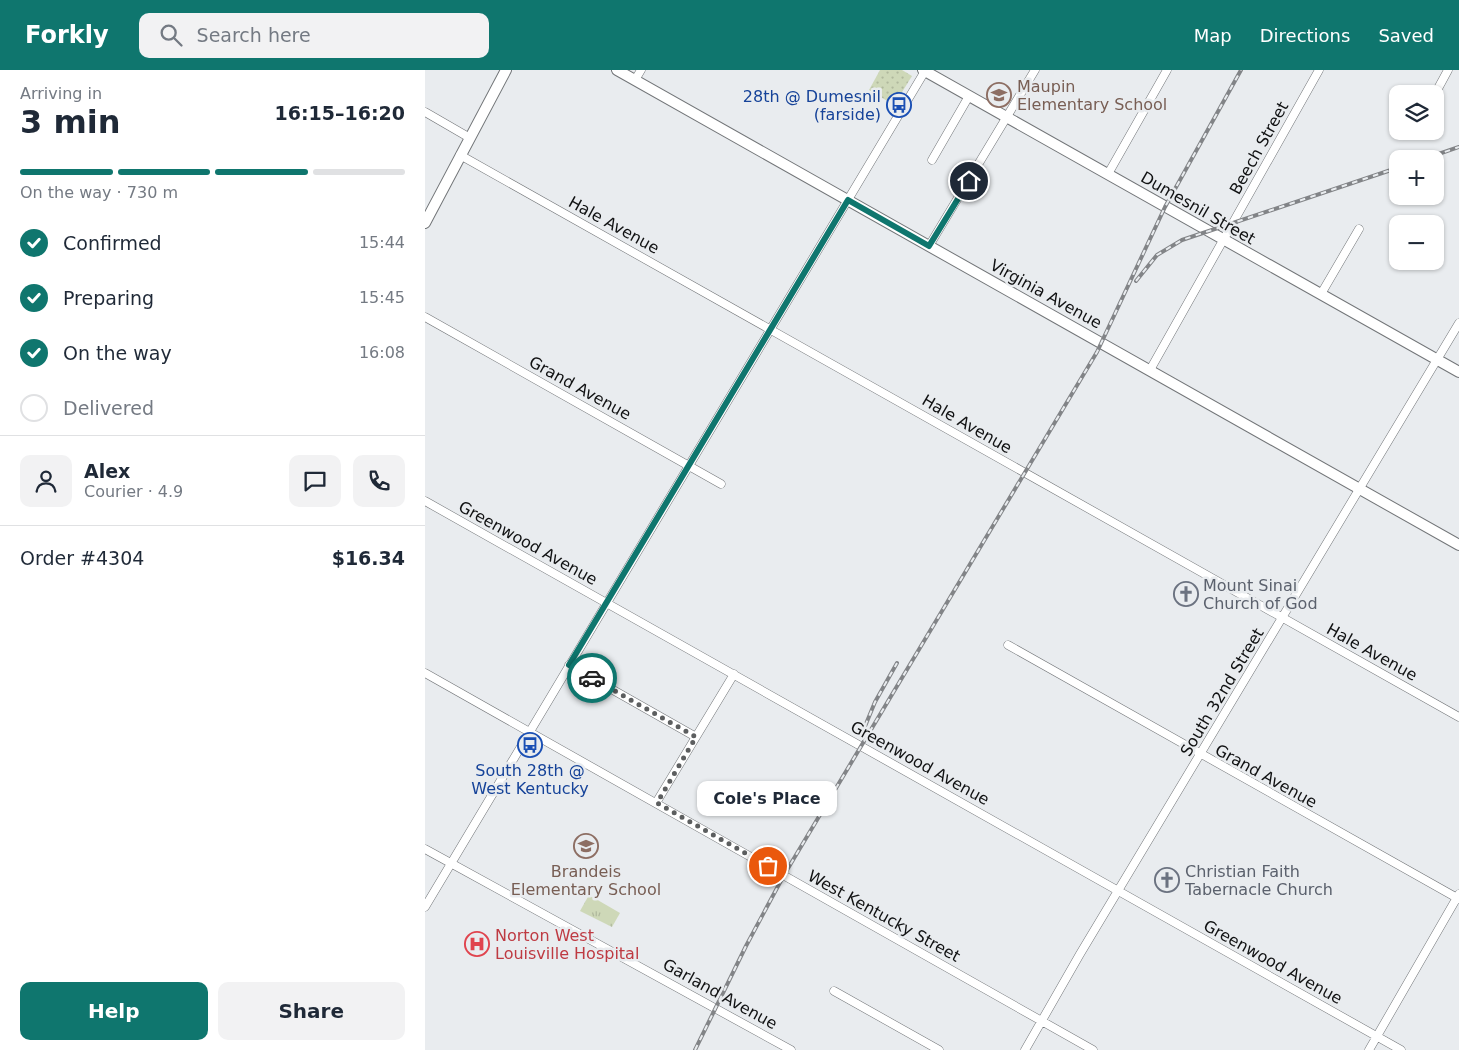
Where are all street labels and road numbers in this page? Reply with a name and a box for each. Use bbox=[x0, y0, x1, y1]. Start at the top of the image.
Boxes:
street label: Beech Street bbox=[1226, 98, 1292, 198]
street label: Dumesnil Street bbox=[1137, 168, 1259, 248]
street label: Hale Avenue bbox=[565, 192, 663, 258]
street label: Virginia Avenue bbox=[987, 255, 1105, 333]
street label: Grand Avenue bbox=[526, 352, 634, 424]
street label: Hale Avenue bbox=[919, 391, 1015, 457]
street label: Greenwood Avenue bbox=[455, 497, 601, 589]
street label: Hale Avenue bbox=[1323, 619, 1421, 685]
street label: South 32nd Street bbox=[1176, 625, 1268, 759]
street label: Greenwood Avenue bbox=[847, 717, 993, 809]
street label: Grand Avenue bbox=[1212, 740, 1320, 812]
street label: West Kentucky Street bbox=[805, 866, 963, 966]
street label: Greenwood Avenue bbox=[1200, 916, 1346, 1008]
street label: Garland Avenue bbox=[659, 955, 781, 1033]

